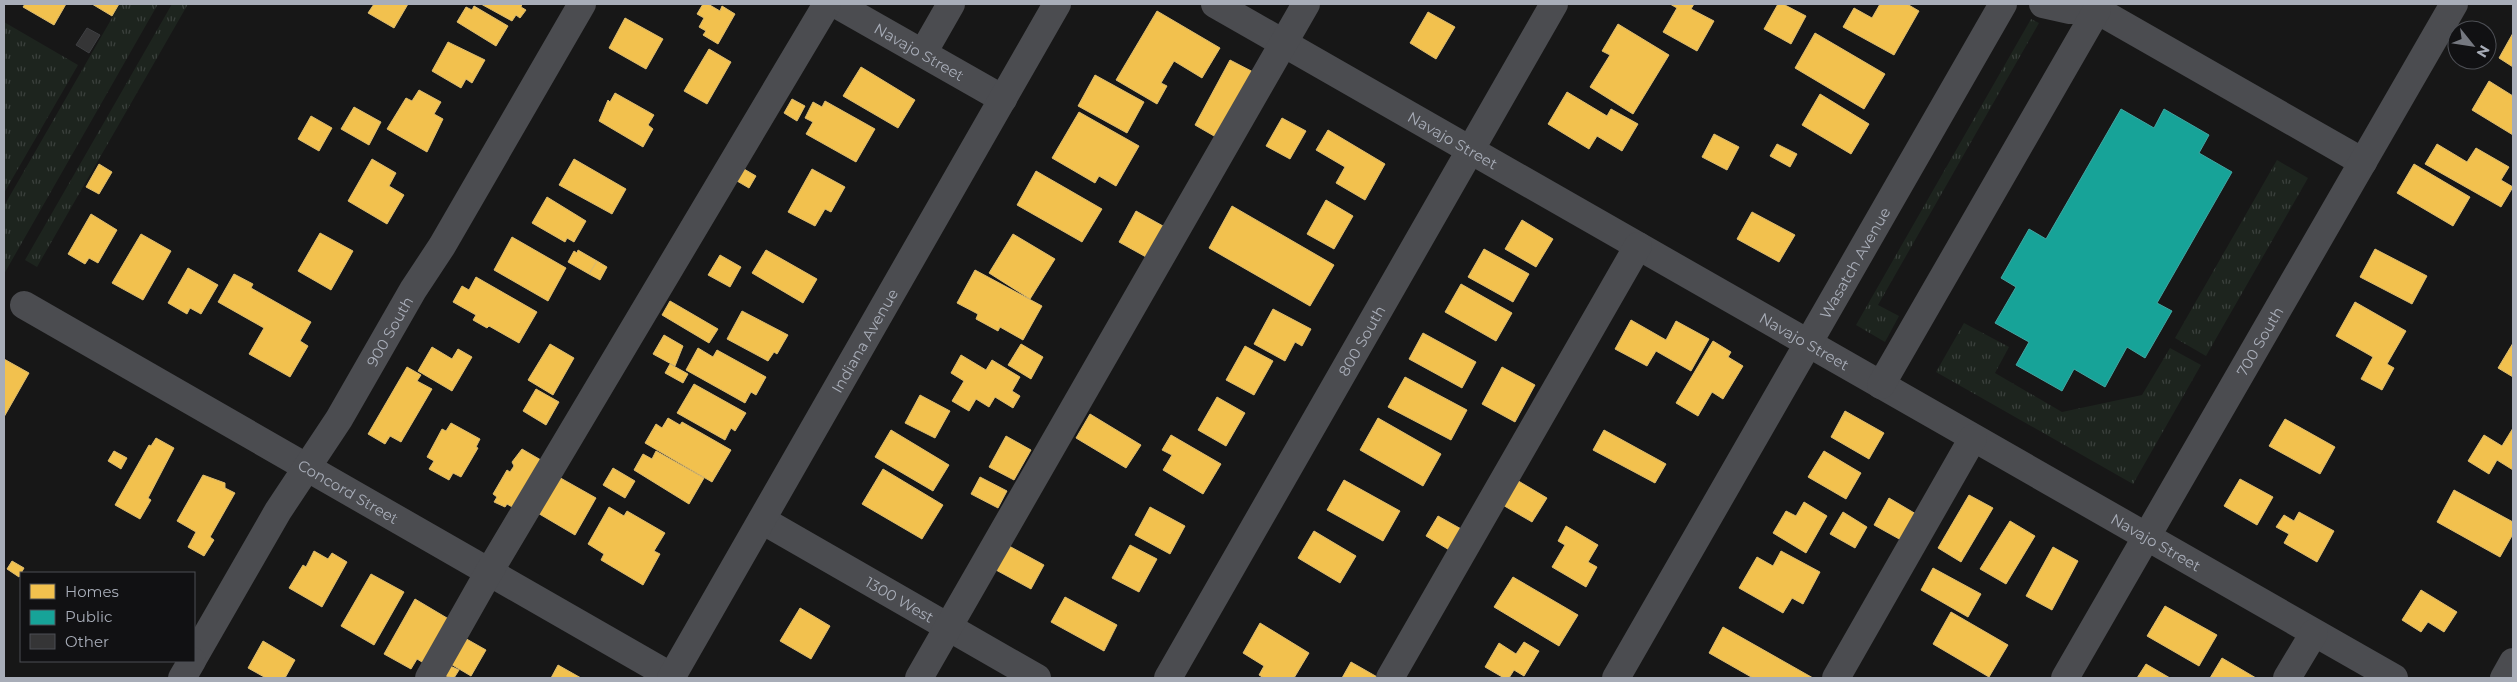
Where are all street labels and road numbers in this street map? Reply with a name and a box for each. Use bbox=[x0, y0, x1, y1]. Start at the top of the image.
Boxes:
street label: Navajo Street bbox=[871, 18, 968, 85]
street label: Navajo Street bbox=[1405, 107, 1501, 173]
street label: Wasatch Avenue bbox=[1815, 203, 1894, 322]
street label: Indiana Avenue bbox=[827, 285, 902, 396]
street label: 900 South bbox=[362, 293, 417, 370]
street label: 800 South bbox=[1334, 302, 1389, 379]
street label: 700 South bbox=[2232, 303, 2287, 379]
street label: Navajo Street bbox=[1756, 308, 1853, 374]
street label: Concord Street bbox=[295, 455, 402, 528]
street label: Navajo Street bbox=[2108, 509, 2204, 575]
street label: 1300 West bbox=[862, 572, 938, 626]

